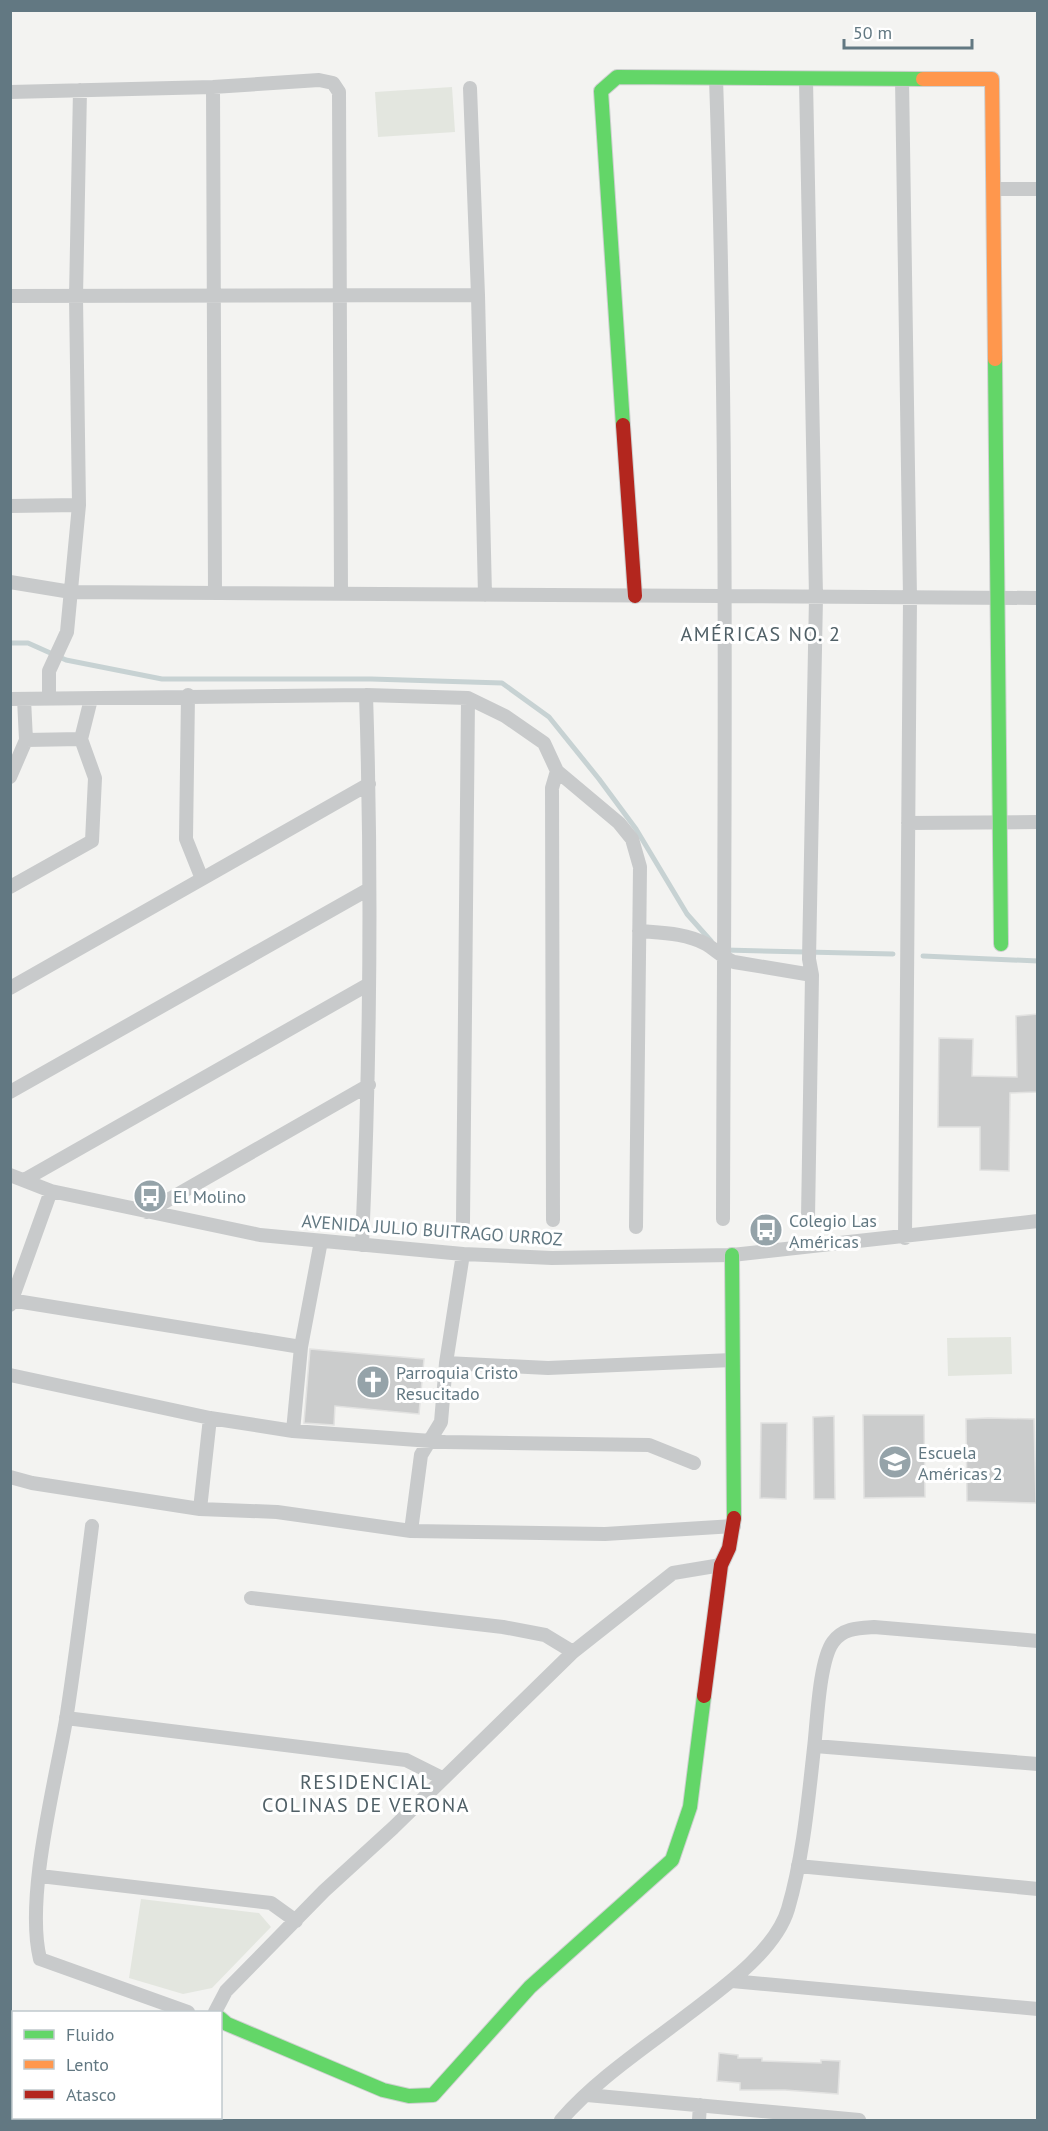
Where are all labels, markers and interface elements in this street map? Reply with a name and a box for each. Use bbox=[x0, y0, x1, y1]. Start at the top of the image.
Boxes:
scale bar bbox=[844, 12, 972, 50]
text: 50 m bbox=[853, 21, 892, 44]
district label: AMÉRICAS NO. 2 bbox=[681, 621, 841, 647]
bus stop icon: El Molino bbox=[132, 1178, 168, 1214]
place label: El Molino bbox=[173, 1185, 246, 1208]
street label: AVENIDA JULIO BUITRAGO URROZ bbox=[301, 1209, 563, 1251]
place label: Colegio Las Américas bbox=[789, 1209, 877, 1253]
bus stop icon: Colegio Las Américas bbox=[748, 1212, 784, 1248]
place label: Parroquia Cristo Resucitado bbox=[396, 1361, 518, 1405]
church icon: Parroquia Cristo Resucitado bbox=[355, 1364, 391, 1400]
place label: Escuela Américas 2 bbox=[918, 1441, 1002, 1485]
school or university icon: Escuela Américas 2 bbox=[877, 1444, 913, 1480]
district label: RESIDENCIAL COLINAS DE VERONA bbox=[262, 1769, 470, 1818]
legend bbox=[12, 2011, 222, 2119]
text: Fluido bbox=[66, 2023, 114, 2046]
text: Lento bbox=[66, 2053, 109, 2076]
text: Atasco bbox=[66, 2083, 116, 2106]

